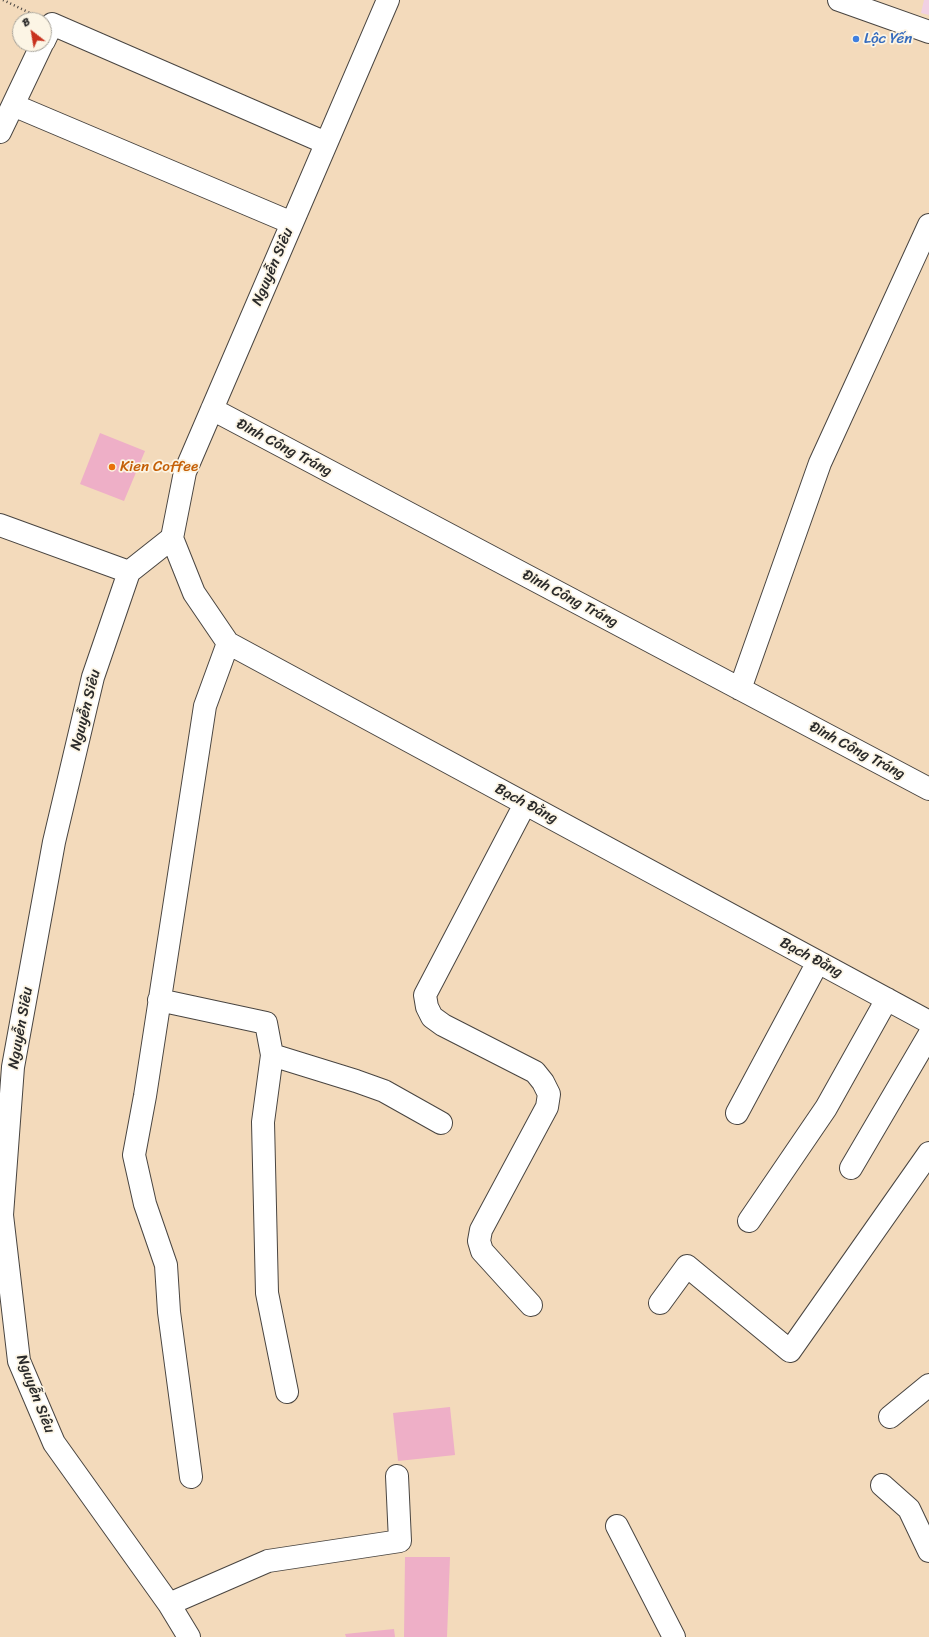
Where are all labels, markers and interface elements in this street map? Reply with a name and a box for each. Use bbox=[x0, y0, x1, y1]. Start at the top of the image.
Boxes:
north arrow bbox=[12, 12, 52, 52]
text: B bbox=[18, 12, 34, 32]
place label: Lộc Yến bbox=[864, 30, 912, 48]
marker: Lộc Yến bbox=[851, 34, 861, 44]
street label: Nguyễn Siêu bbox=[249, 225, 297, 309]
street label: Đinh Công Tráng bbox=[233, 415, 335, 481]
place label: Kien Coffee bbox=[120, 458, 198, 476]
marker: Kien Coffee bbox=[107, 462, 117, 472]
street label: Đinh Công Tráng bbox=[519, 566, 621, 632]
street label: Nguyễn Siêu bbox=[67, 668, 105, 752]
street label: Đinh Công Tráng bbox=[806, 718, 908, 784]
street label: Bạch Đằng bbox=[492, 780, 560, 828]
street label: Bạch Đằng bbox=[777, 934, 845, 982]
street label: Nguyễn Siêu bbox=[5, 986, 37, 1070]
street label: Nguyễn Siêu bbox=[12, 1352, 58, 1436]

